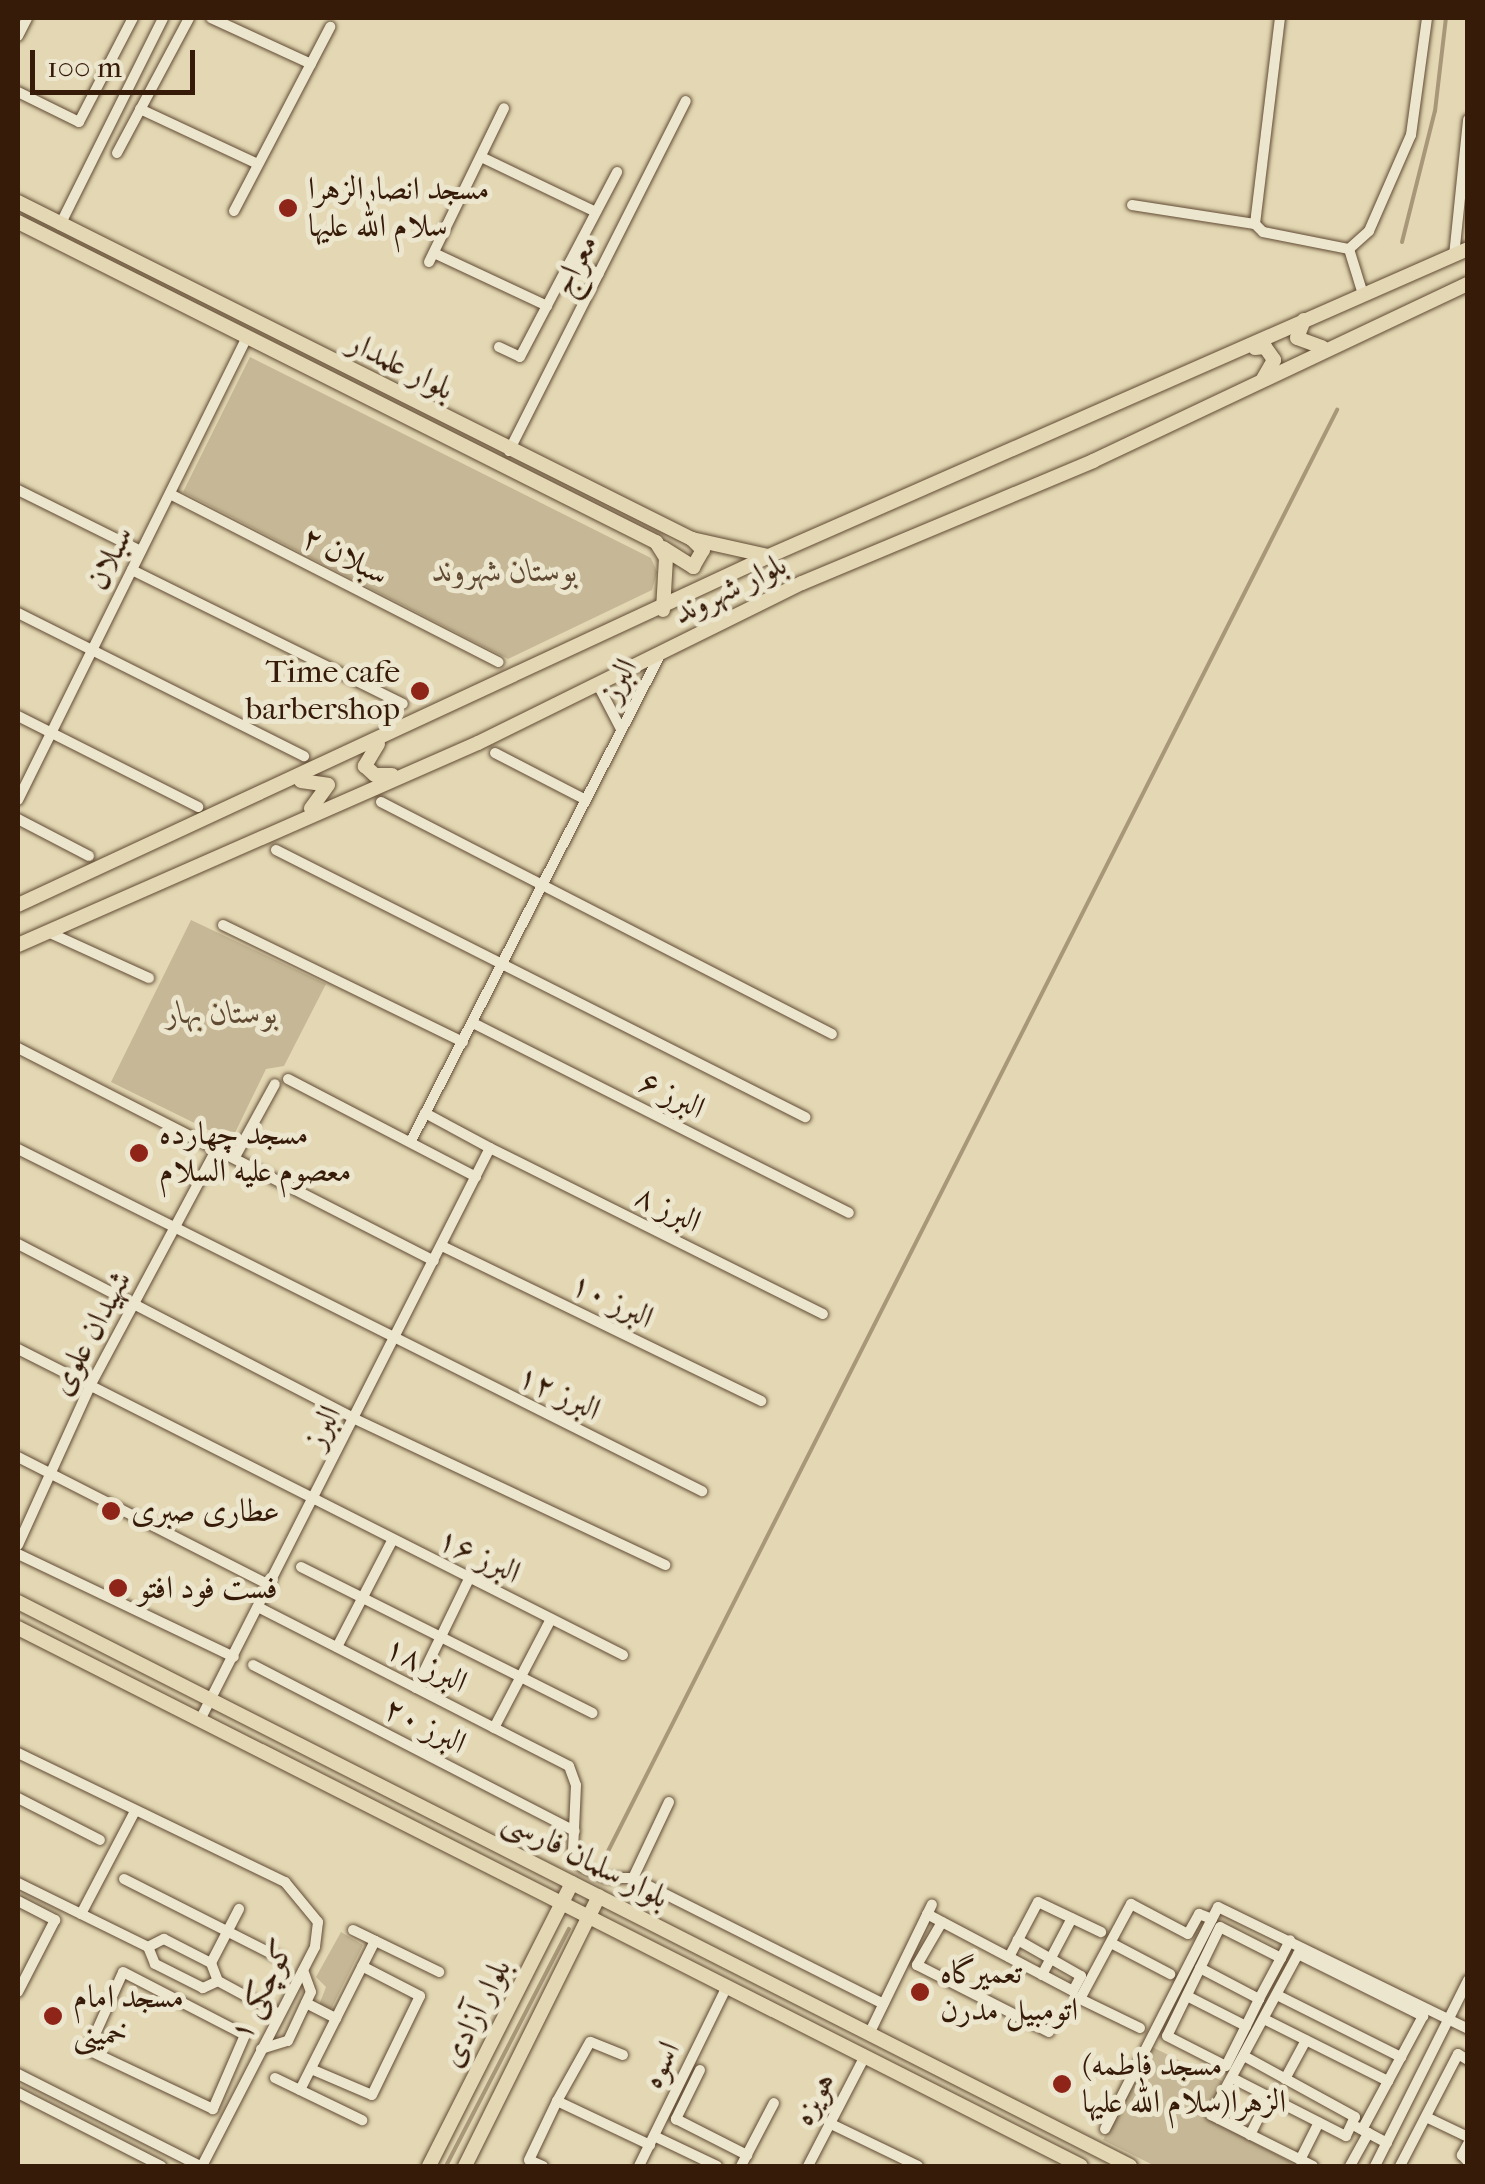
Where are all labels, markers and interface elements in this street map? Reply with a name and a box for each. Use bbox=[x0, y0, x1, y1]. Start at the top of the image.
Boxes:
scale bar bbox=[35, 30, 200, 92]
text: 100 m bbox=[47, 50, 122, 85]
place label: مسجد انصارالزهرا سلام الله علیها bbox=[308, 171, 489, 246]
marker: مسجد انصارالزهرا سلام الله علیها bbox=[277, 197, 299, 219]
street label: معراج bbox=[544, 228, 606, 302]
street label: بلوار علمدار bbox=[342, 323, 460, 409]
street label: سبلان ۲ bbox=[295, 518, 395, 594]
street label: سبلان bbox=[78, 520, 142, 596]
street label: بلوار شهروند bbox=[667, 545, 793, 633]
park label: بوستان شهروند bbox=[432, 552, 578, 590]
street label: البرز bbox=[592, 652, 646, 708]
place label: Time cafe barbershop bbox=[246, 654, 400, 729]
marker: Time cafe barbershop bbox=[409, 680, 431, 702]
park label: بوستان بهار bbox=[166, 994, 278, 1032]
street label: البرز ۶ bbox=[633, 1062, 711, 1128]
place label: مسجد چهارده معصوم علیه السلام bbox=[159, 1116, 352, 1191]
marker: مسجد چهارده معصوم علیه السلام bbox=[128, 1142, 150, 1164]
street label: البرز ۸ bbox=[629, 1177, 707, 1241]
street label: شهیدان علوی bbox=[42, 1264, 140, 1402]
street label: البرز ۱۰ bbox=[564, 1265, 660, 1337]
street label: البرز ۱۲ bbox=[511, 1357, 607, 1429]
street label: البرز bbox=[296, 1399, 350, 1455]
place label: عطاری صبری bbox=[131, 1492, 280, 1530]
marker: عطاری صبری bbox=[100, 1500, 122, 1522]
street label: البرز ۱۶ bbox=[431, 1520, 527, 1592]
place label: فست فود افتو bbox=[138, 1569, 278, 1607]
marker: فست فود افتو bbox=[107, 1577, 129, 1599]
street label: البرز ۱۸ bbox=[378, 1628, 474, 1702]
street label: البرز ۲۰ bbox=[377, 1689, 473, 1763]
street label: بلوار سلمان فارسی bbox=[497, 1801, 675, 1917]
street label: کوچکی ۱ bbox=[221, 1933, 303, 2047]
street label: بلوار آزادی bbox=[432, 1952, 520, 2074]
place label: تعمیرگاه اتومبیل مدرن bbox=[940, 1955, 1078, 2030]
place label: مسجد امام خمینی bbox=[73, 1979, 184, 2054]
marker: تعمیرگاه اتومبیل مدرن bbox=[909, 1981, 931, 2003]
marker: مسجد امام خمینی bbox=[42, 2005, 64, 2027]
street label: اسوه bbox=[633, 2035, 689, 2095]
place label: (مسجد فاطمه الزهرا(سلام الله علیها bbox=[1082, 2047, 1286, 2122]
street label: هویزه bbox=[784, 2066, 844, 2132]
marker: (مسجد فاطمه الزهرا(سلام الله علیها bbox=[1051, 2073, 1073, 2095]

